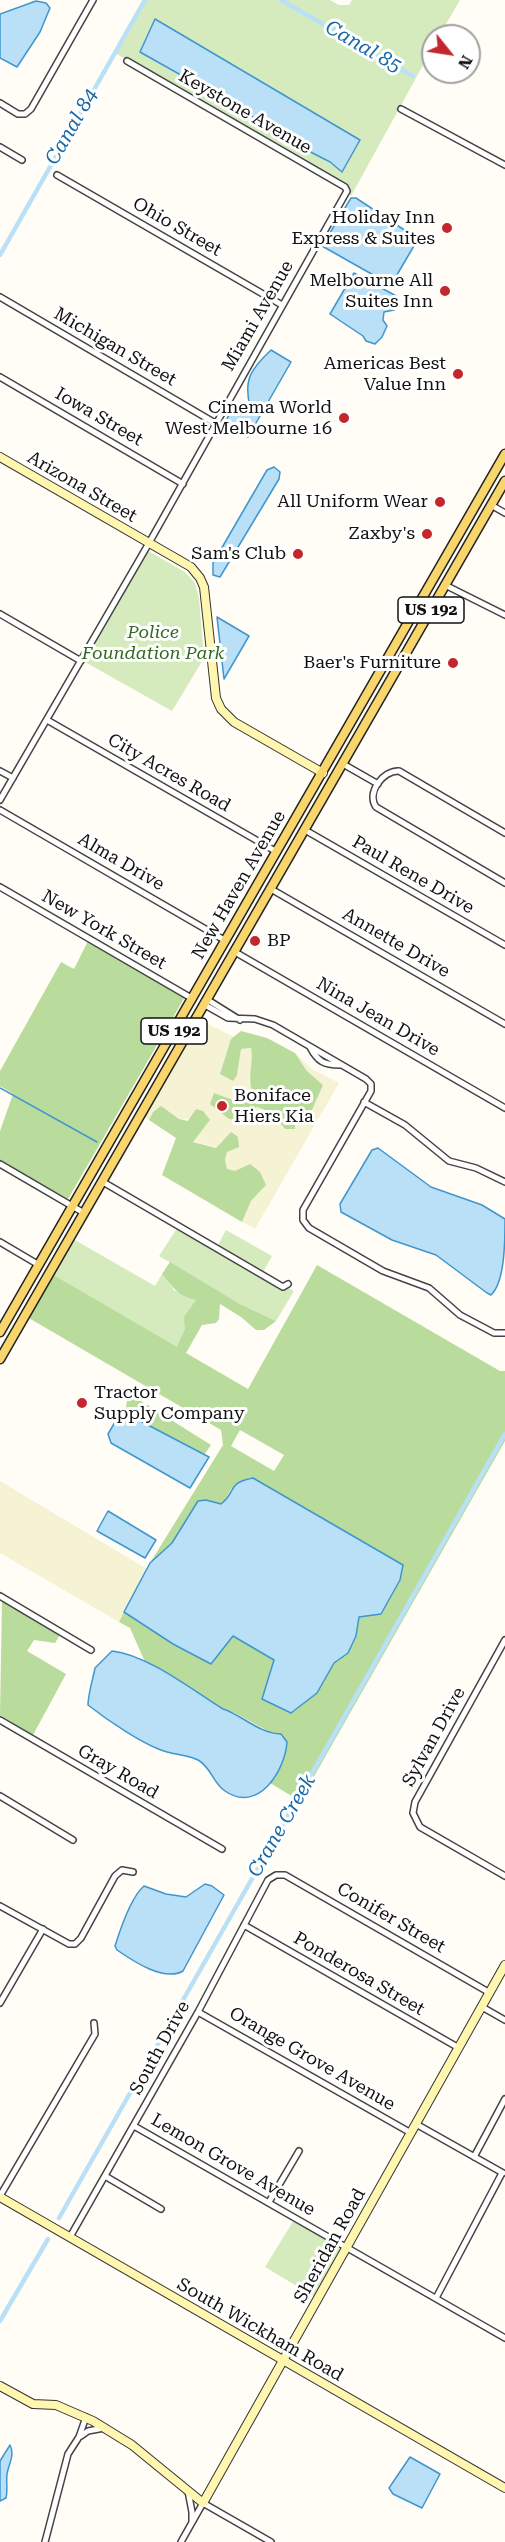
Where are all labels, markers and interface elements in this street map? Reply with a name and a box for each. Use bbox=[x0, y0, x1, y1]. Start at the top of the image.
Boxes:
water label: Canal 85 bbox=[321, 16, 405, 78]
north arrow bbox=[421, 24, 481, 84]
text: N bbox=[454, 52, 477, 72]
street label: Keystone Avenue bbox=[175, 65, 315, 159]
water label: Canal 84 bbox=[41, 85, 103, 169]
street label: Ohio Street bbox=[129, 193, 225, 261]
place label: Holiday Inn Express & Suites bbox=[292, 207, 435, 250]
marker: Holiday Inn Express & Suites bbox=[440, 221, 454, 235]
street label: Miami Avenue bbox=[218, 257, 298, 375]
place label: Melbourne All Suites Inn bbox=[309, 270, 433, 312]
marker: Melbourne All Suites Inn bbox=[438, 284, 452, 298]
street label: Michigan Street bbox=[50, 303, 180, 391]
place label: Americas Best Value Inn bbox=[324, 353, 446, 395]
marker: Americas Best Value Inn bbox=[451, 367, 465, 381]
street label: Iowa Street bbox=[51, 383, 147, 451]
place label: Cinema World West Melbourne 16 bbox=[165, 397, 332, 440]
marker: Cinema World West Melbourne 16 bbox=[337, 411, 351, 425]
street label: Arizona Street bbox=[23, 447, 141, 527]
place label: All Uniform Wear bbox=[277, 491, 428, 513]
marker: All Uniform Wear bbox=[433, 495, 447, 509]
place label: Zaxby's bbox=[349, 523, 415, 545]
marker: Zaxby's bbox=[420, 527, 434, 541]
place label: Sam's Club bbox=[191, 543, 286, 565]
marker: Sam's Club bbox=[291, 547, 305, 561]
road number: US 192 bbox=[398, 597, 464, 623]
park label: Police Foundation Park bbox=[82, 622, 224, 664]
place label: Baer's Furniture bbox=[303, 652, 441, 674]
marker: Baer's Furniture bbox=[446, 656, 460, 670]
street label: City Acres Road bbox=[104, 729, 234, 817]
street label: New Haven Avenue bbox=[188, 807, 290, 963]
street label: Alma Drive bbox=[74, 829, 168, 895]
street label: Paul Rene Drive bbox=[348, 831, 478, 919]
street label: New York Street bbox=[38, 886, 170, 974]
street label: Annette Drive bbox=[338, 904, 454, 982]
place label: BP bbox=[267, 930, 291, 952]
marker: BP bbox=[248, 934, 262, 948]
street label: Nina Jean Drive bbox=[313, 973, 443, 1061]
road number: US 192 bbox=[141, 1018, 207, 1044]
place label: Boniface Hiers Kia bbox=[234, 1085, 314, 1128]
marker: Boniface Hiers Kia bbox=[215, 1099, 229, 1113]
place label: Tractor Supply Company bbox=[94, 1382, 245, 1424]
marker: Tractor Supply Company bbox=[75, 1396, 89, 1410]
street label: Sylvan Drive bbox=[398, 1684, 470, 1790]
street label: Gray Road bbox=[74, 1740, 162, 1804]
water label: Crane Creek bbox=[243, 1770, 321, 1882]
street label: Conifer Street bbox=[333, 1878, 449, 1958]
street label: Ponderosa Street bbox=[290, 1928, 428, 2020]
street label: South Drive bbox=[125, 1997, 195, 2099]
street label: Orange Grove Avenue bbox=[225, 2003, 399, 2115]
street label: Lemon Grove Avenue bbox=[147, 2109, 319, 2221]
street label: Sheridan Road bbox=[290, 2185, 370, 2307]
street label: South Wickham Road bbox=[173, 2274, 347, 2386]

